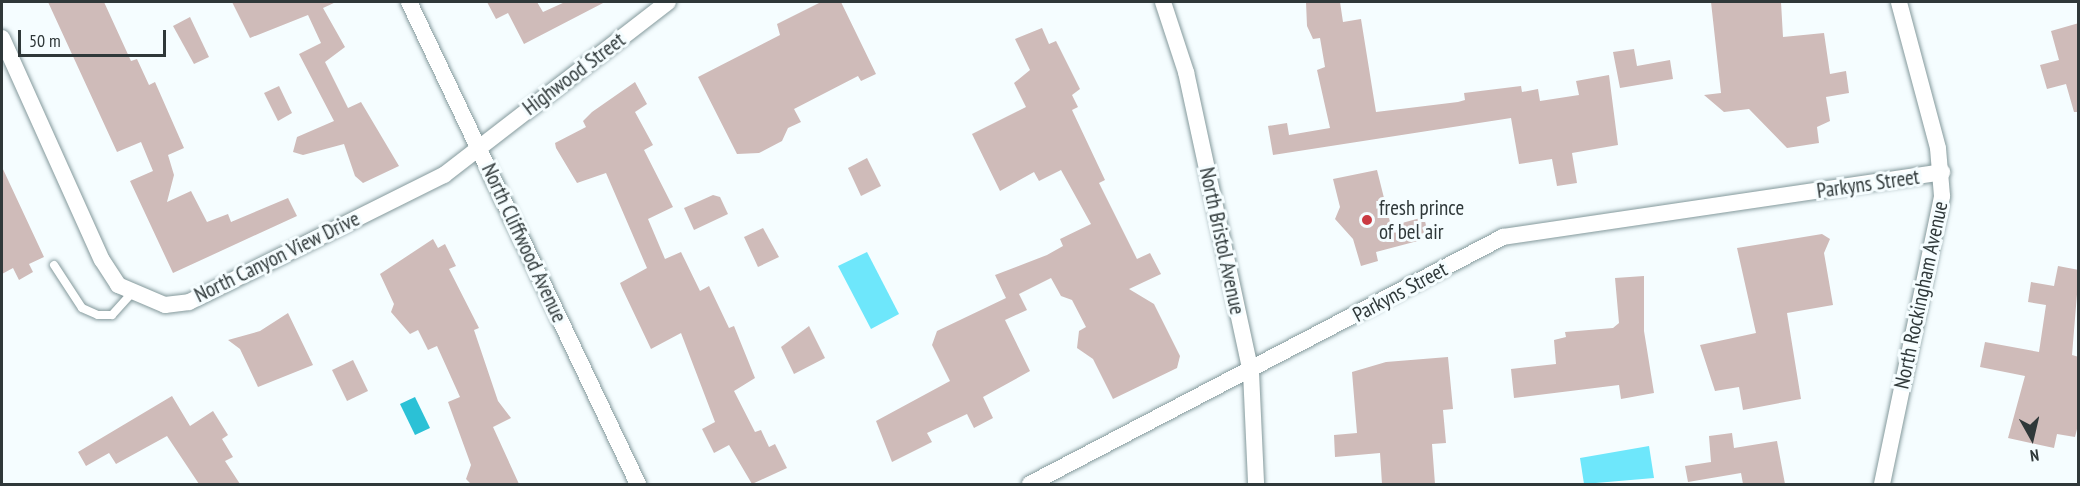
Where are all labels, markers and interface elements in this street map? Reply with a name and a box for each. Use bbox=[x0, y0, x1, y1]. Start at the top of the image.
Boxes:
scale bar bbox=[21, 18, 170, 56]
street label: Highwood Street bbox=[518, 27, 630, 121]
text: 50 m bbox=[29, 29, 61, 52]
street label: North Cliffwood Avenue bbox=[476, 159, 572, 327]
street label: Parkyns Street bbox=[1815, 164, 1921, 204]
street label: North Bristol Avenue bbox=[1194, 165, 1250, 317]
place label: fresh prince of bel air bbox=[1379, 195, 1464, 245]
street label: North Rockingham Avenue bbox=[1889, 199, 1953, 391]
street label: North Canyon View Drive bbox=[190, 206, 364, 308]
marker: fresh prince of bel air bbox=[1360, 213, 1374, 227]
street label: Parkyns Street bbox=[1348, 257, 1452, 327]
north arrow bbox=[2002, 408, 2062, 468]
text: N bbox=[2029, 445, 2040, 466]

